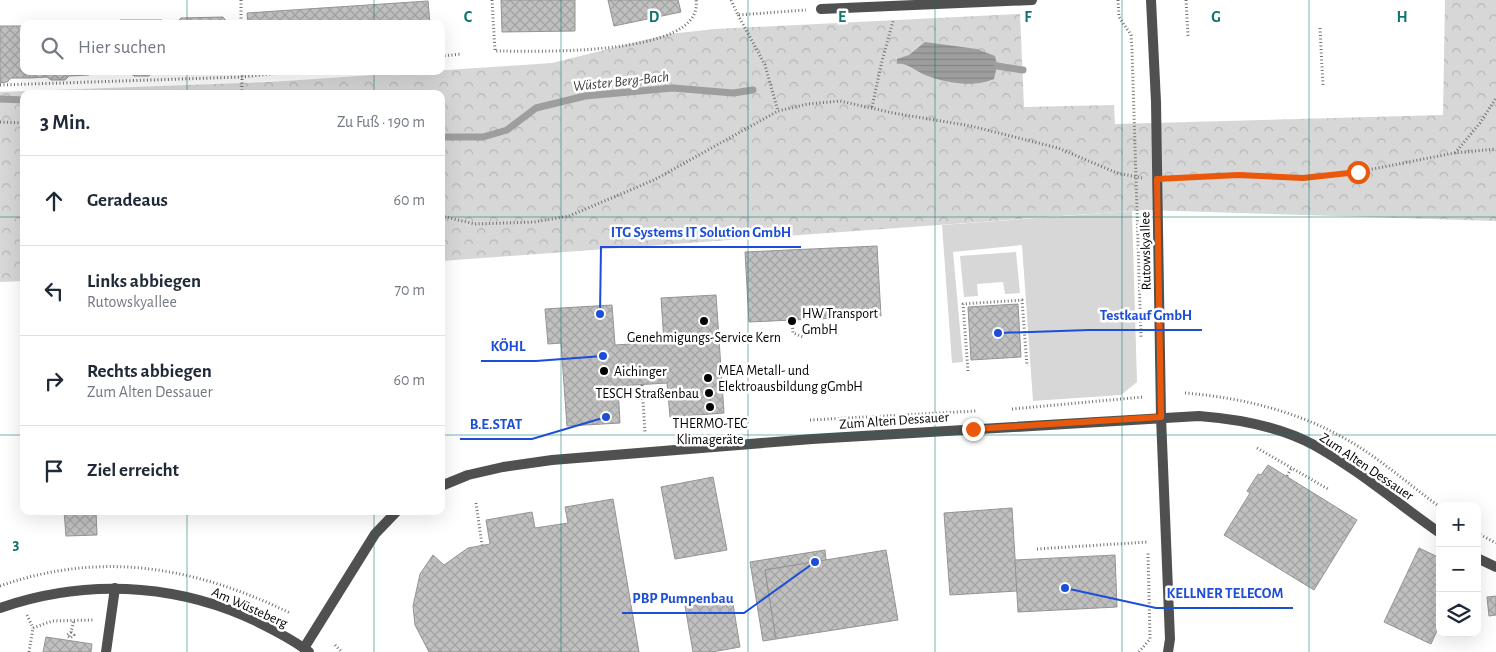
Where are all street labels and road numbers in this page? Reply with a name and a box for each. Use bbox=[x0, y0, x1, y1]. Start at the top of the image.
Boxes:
street label: Rutowskyallee bbox=[1138, 212, 1154, 290]
street label: Zum Alten Dessauer bbox=[839, 410, 950, 432]
street label: Zum Alten Dessauer bbox=[1317, 430, 1416, 504]
street label: Am Wüsteberg bbox=[210, 585, 290, 631]

